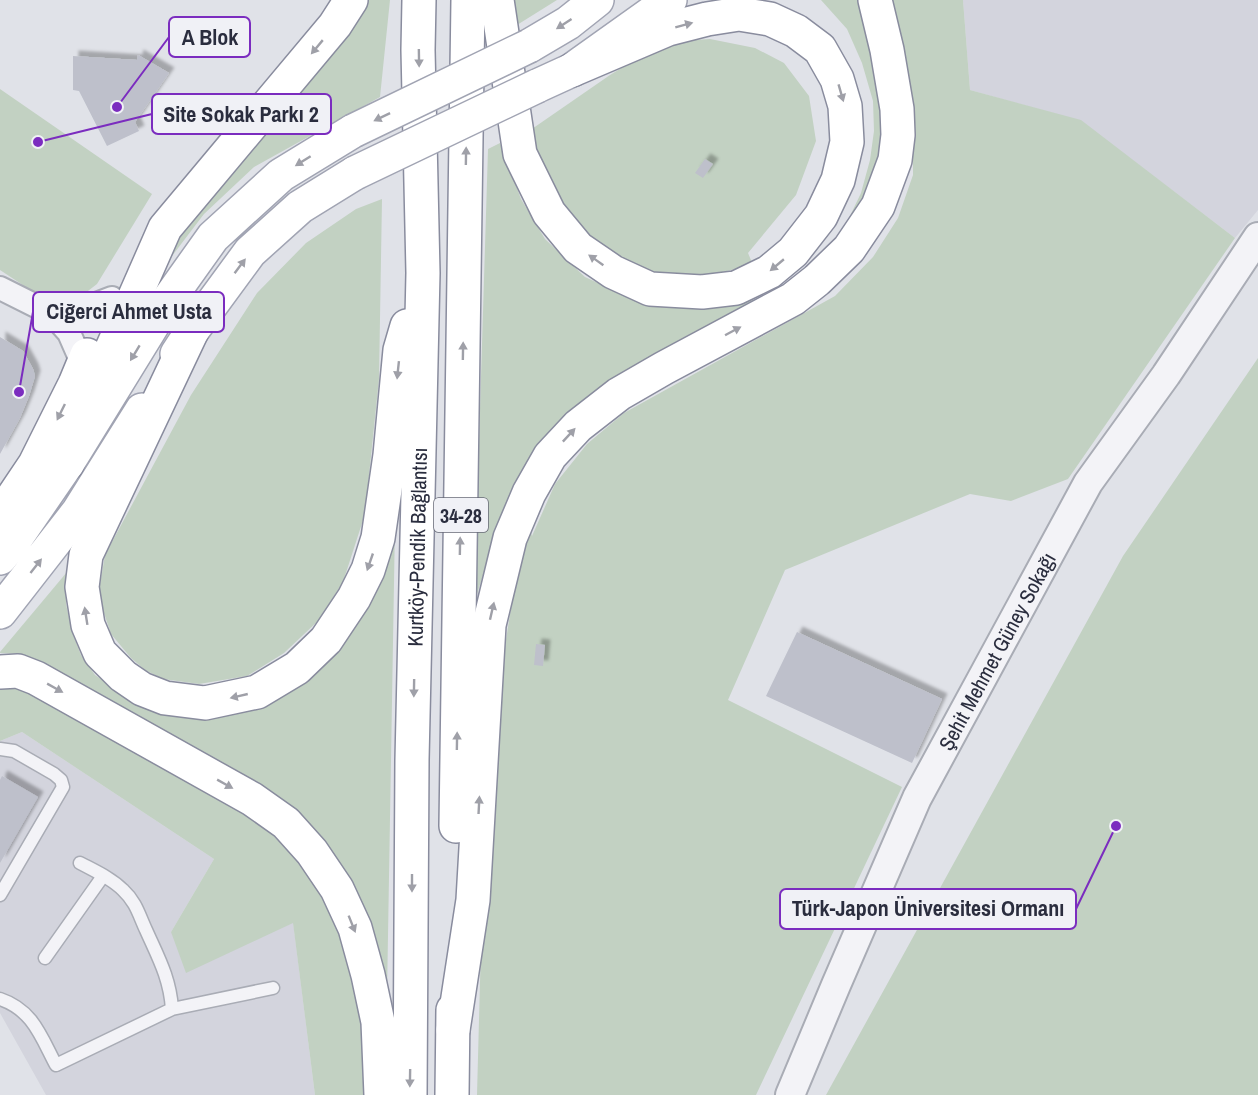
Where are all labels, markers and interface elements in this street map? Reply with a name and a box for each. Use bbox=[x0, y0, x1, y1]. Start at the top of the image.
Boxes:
callout: A Blok bbox=[169, 17, 250, 57]
one-way arrow bbox=[556, 19, 572, 30]
one-way arrow bbox=[675, 20, 693, 29]
text: A Blok bbox=[182, 22, 239, 52]
one-way arrow bbox=[310, 39, 323, 55]
one-way arrow bbox=[414, 49, 423, 68]
one-way arrow bbox=[837, 84, 846, 102]
callout: Site Sokak Parkı 2 bbox=[152, 94, 331, 134]
text: Site Sokak Parkı 2 bbox=[163, 99, 319, 129]
one-way arrow bbox=[373, 112, 390, 121]
one-way arrow bbox=[461, 146, 471, 165]
one-way arrow bbox=[295, 156, 311, 167]
one-way arrow bbox=[588, 254, 604, 266]
one-way arrow bbox=[234, 259, 246, 275]
one-way arrow bbox=[769, 259, 785, 272]
callout: Ciğerci Ahmet Usta bbox=[33, 292, 224, 332]
text: Ciğerci Ahmet Usta bbox=[46, 296, 212, 326]
one-way arrow bbox=[725, 326, 742, 336]
one-way arrow bbox=[458, 341, 468, 360]
one-way arrow bbox=[129, 345, 140, 361]
one-way arrow bbox=[393, 360, 403, 379]
one-way arrow bbox=[56, 403, 66, 421]
one-way arrow bbox=[562, 429, 576, 443]
street label: Kurtköy-Pendik Bağlantısı bbox=[400, 447, 434, 647]
road number: 34-28 bbox=[434, 498, 488, 532]
one-way arrow bbox=[455, 536, 465, 555]
street label: Şehit Mehmet Güney Sokağı bbox=[931, 547, 1062, 755]
one-way arrow bbox=[365, 554, 375, 572]
one-way arrow bbox=[30, 559, 42, 575]
one-way arrow bbox=[488, 602, 498, 620]
one-way arrow bbox=[82, 606, 91, 625]
one-way arrow bbox=[409, 679, 418, 698]
one-way arrow bbox=[46, 683, 63, 693]
one-way arrow bbox=[230, 691, 248, 701]
one-way arrow bbox=[452, 731, 462, 750]
one-way arrow bbox=[216, 778, 233, 788]
one-way arrow bbox=[474, 796, 483, 815]
one-way arrow bbox=[407, 874, 416, 893]
callout: Türk-Japon Üniversitesi Ormanı bbox=[780, 889, 1076, 929]
text: Türk-Japon Üniversitesi Ormanı bbox=[792, 893, 1064, 923]
one-way arrow bbox=[348, 915, 358, 933]
one-way arrow bbox=[405, 1069, 415, 1088]

